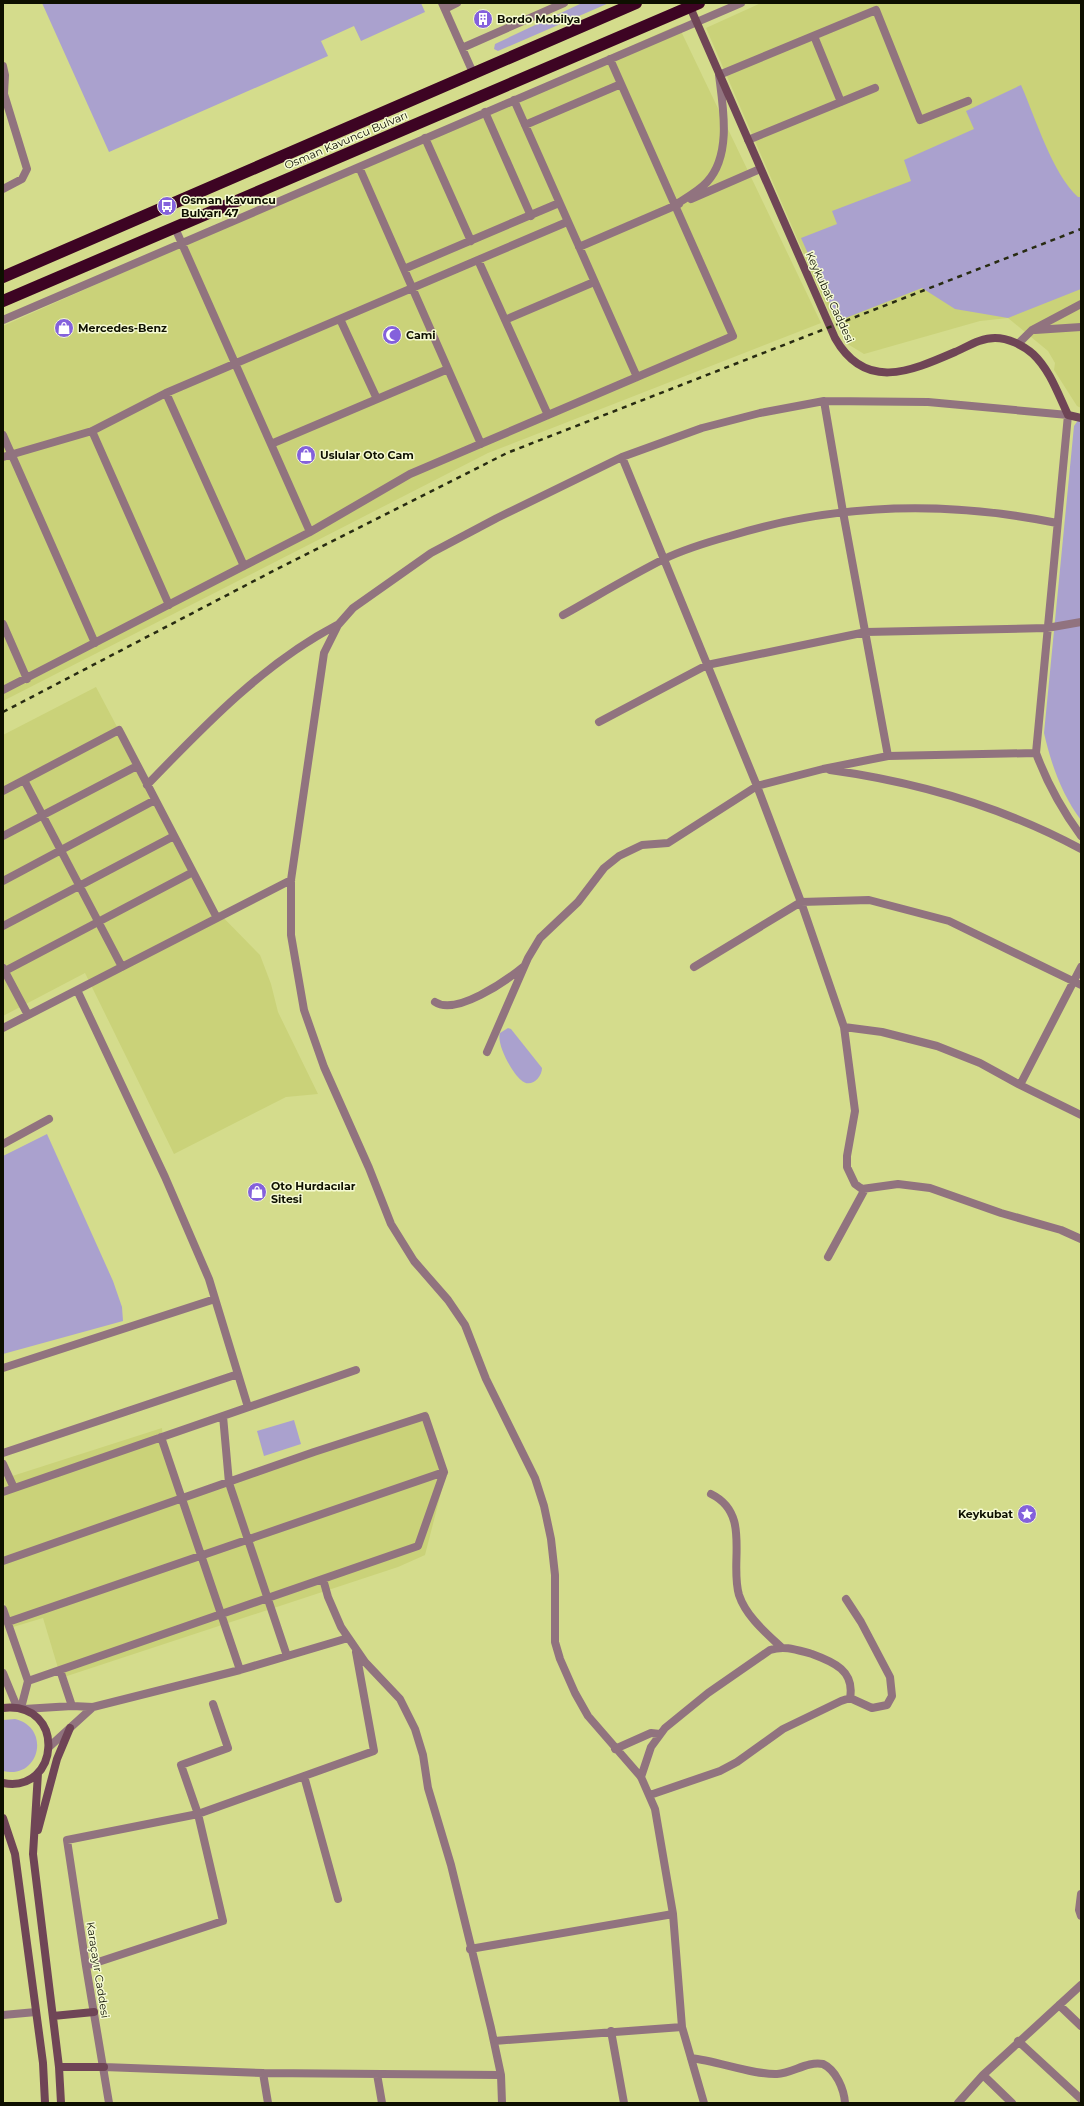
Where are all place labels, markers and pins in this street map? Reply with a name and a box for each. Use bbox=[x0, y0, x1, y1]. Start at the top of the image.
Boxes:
building icon: Bordo Mobilya bbox=[472, 8, 494, 30]
place label: Bordo Mobilya bbox=[497, 12, 580, 26]
place label: Osman Kavuncu Bulvarı 47 bbox=[181, 193, 276, 220]
bus stop icon: Osman Kavuncu Bulvarı 47 bbox=[156, 195, 178, 217]
shop icon: Mercedes-Benz bbox=[53, 317, 75, 339]
place label: Mercedes-Benz bbox=[78, 321, 167, 335]
mosque icon: Cami bbox=[381, 324, 403, 346]
place label: Cami bbox=[406, 328, 436, 342]
shop icon: Uslular Oto Cam bbox=[295, 444, 317, 466]
place label: Uslular Oto Cam bbox=[320, 448, 414, 462]
place label: Oto Hurdacılar Sitesi bbox=[271, 1179, 356, 1206]
shop icon: Oto Hurdacılar Sitesi bbox=[246, 1181, 268, 1203]
place icon: Keykubat bbox=[1016, 1503, 1038, 1525]
place label: Keykubat bbox=[958, 1507, 1013, 1521]

